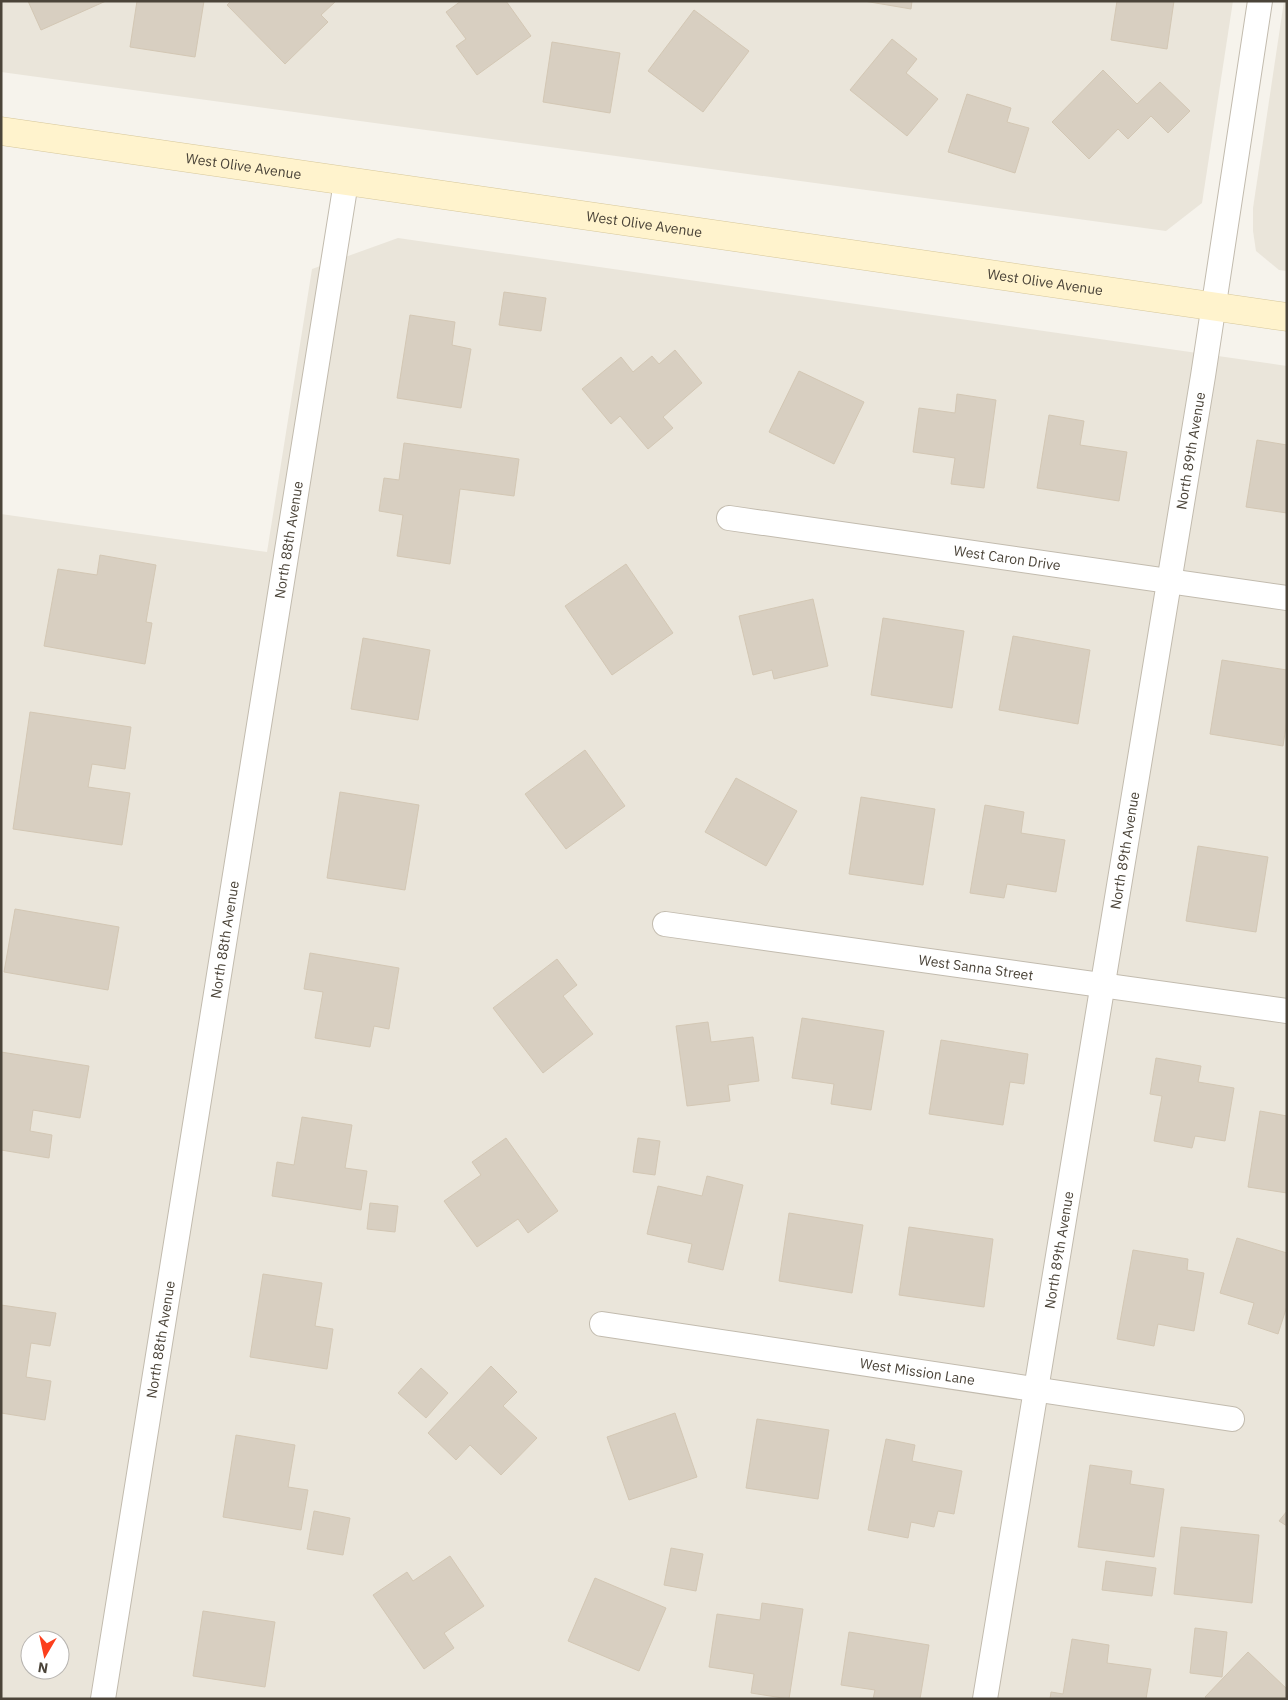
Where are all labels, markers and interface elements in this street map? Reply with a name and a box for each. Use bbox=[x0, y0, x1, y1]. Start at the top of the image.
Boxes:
street label: West Olive Avenue bbox=[184, 149, 303, 183]
street label: West Olive Avenue bbox=[585, 207, 704, 241]
street label: West Olive Avenue bbox=[986, 265, 1104, 299]
street label: North 89th Avenue bbox=[1172, 390, 1209, 511]
street label: North 88th Avenue bbox=[270, 479, 307, 600]
street label: West Caron Drive bbox=[953, 541, 1062, 574]
street label: North 89th Avenue bbox=[1106, 790, 1143, 911]
street label: North 88th Avenue bbox=[206, 879, 243, 1000]
street label: West Sanna Street bbox=[917, 951, 1035, 984]
street label: North 89th Avenue bbox=[1040, 1190, 1078, 1310]
street label: North 88th Avenue bbox=[142, 1279, 179, 1400]
street label: West Mission Lane bbox=[859, 1354, 976, 1389]
north arrow bbox=[20, 1630, 70, 1680]
text: N bbox=[37, 1658, 49, 1678]

